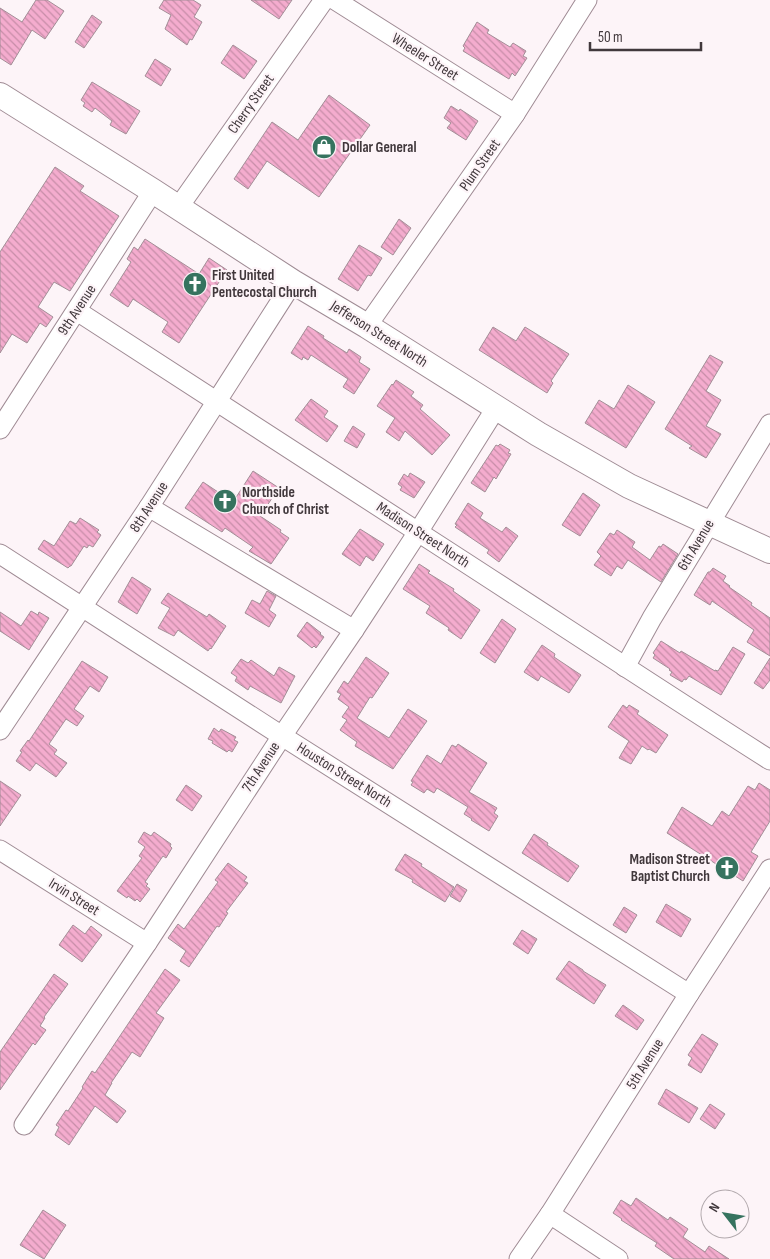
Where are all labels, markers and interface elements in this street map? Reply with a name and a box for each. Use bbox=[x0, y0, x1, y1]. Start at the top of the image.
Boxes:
scale bar bbox=[590, 20, 701, 52]
text: 50 m bbox=[598, 28, 623, 47]
street label: Wheeler Street bbox=[388, 29, 462, 85]
street label: Cherry Street bbox=[224, 70, 279, 137]
shop icon: Dollar General bbox=[311, 134, 337, 160]
street label: Plum Street bbox=[455, 135, 505, 195]
place label: Dollar General bbox=[342, 138, 417, 157]
place label: First United Pentecostal Church bbox=[212, 266, 317, 302]
church icon: First United Pentecostal Church bbox=[182, 271, 208, 297]
street label: 9th Avenue bbox=[54, 281, 100, 339]
street label: Jefferson Street North bbox=[326, 296, 431, 372]
street label: 8th Avenue bbox=[126, 478, 172, 536]
place label: Northside Church of Christ bbox=[242, 483, 329, 519]
church icon: Northside Church of Christ bbox=[212, 488, 238, 514]
street label: Madison Street North bbox=[373, 498, 473, 572]
street label: 6th Avenue bbox=[673, 516, 719, 574]
street label: 7th Avenue bbox=[238, 738, 284, 796]
street label: Houston Street North bbox=[293, 738, 395, 812]
place label: Madison Street Baptist Church bbox=[630, 850, 710, 886]
church icon: Madison Street Baptist Church bbox=[714, 855, 740, 881]
street label: Irvin Street bbox=[45, 874, 103, 920]
street label: 5th Avenue bbox=[622, 1035, 668, 1093]
north arrow bbox=[700, 1189, 750, 1239]
text: N bbox=[705, 1200, 723, 1215]

